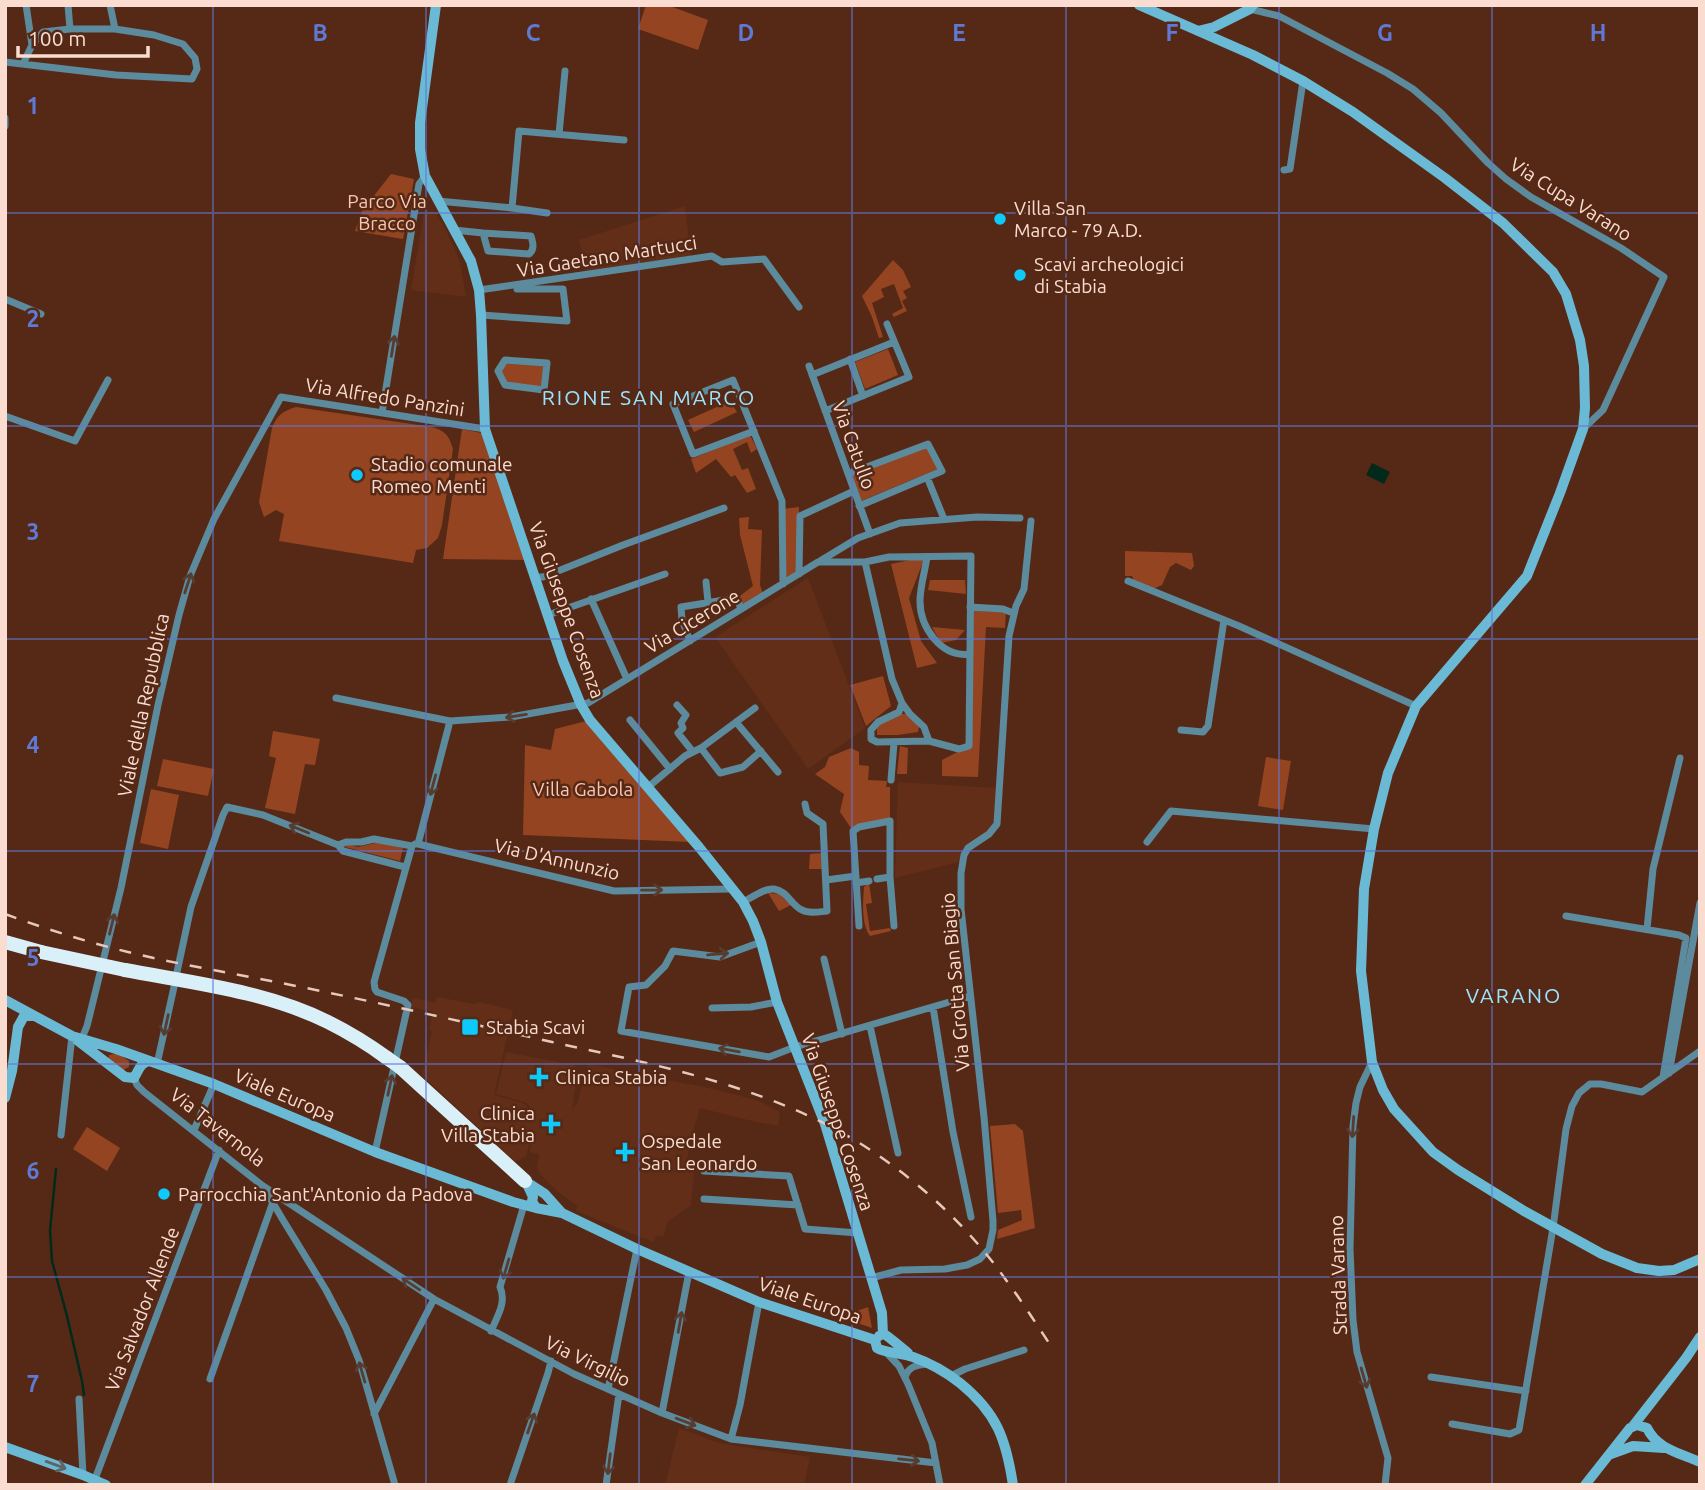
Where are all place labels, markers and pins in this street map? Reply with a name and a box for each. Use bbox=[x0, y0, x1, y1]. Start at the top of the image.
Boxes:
place label: Villa San Marco - 79 A.D. bbox=[1014, 197, 1142, 241]
marker: Villa San Marco - 79 A.D. bbox=[992, 211, 1008, 227]
place label: Scavi archeologici di Stabia bbox=[1034, 253, 1184, 297]
marker: Scavi archeologici di Stabia bbox=[1012, 267, 1028, 283]
place label: Stadio comunale Romeo Menti bbox=[371, 453, 513, 497]
marker: Stadio comunale Romeo Menti bbox=[349, 467, 365, 483]
place label: Stabia Scavi bbox=[486, 1016, 585, 1038]
marker: Stabia Scavi bbox=[460, 1017, 480, 1037]
place label: Clinica Stabia bbox=[555, 1066, 667, 1088]
marker: Clinica Stabia bbox=[529, 1067, 549, 1087]
place label: Clinica Villa Stabia bbox=[441, 1102, 535, 1146]
marker: Clinica Villa Stabia bbox=[541, 1114, 561, 1134]
place label: Ospedale San Leonardo bbox=[641, 1130, 757, 1174]
marker: Ospedale San Leonardo bbox=[615, 1142, 635, 1162]
place label: Parrocchia Sant'Antonio da Padova bbox=[178, 1183, 473, 1205]
marker: Parrocchia Sant'Antonio da Padova bbox=[156, 1186, 172, 1202]

